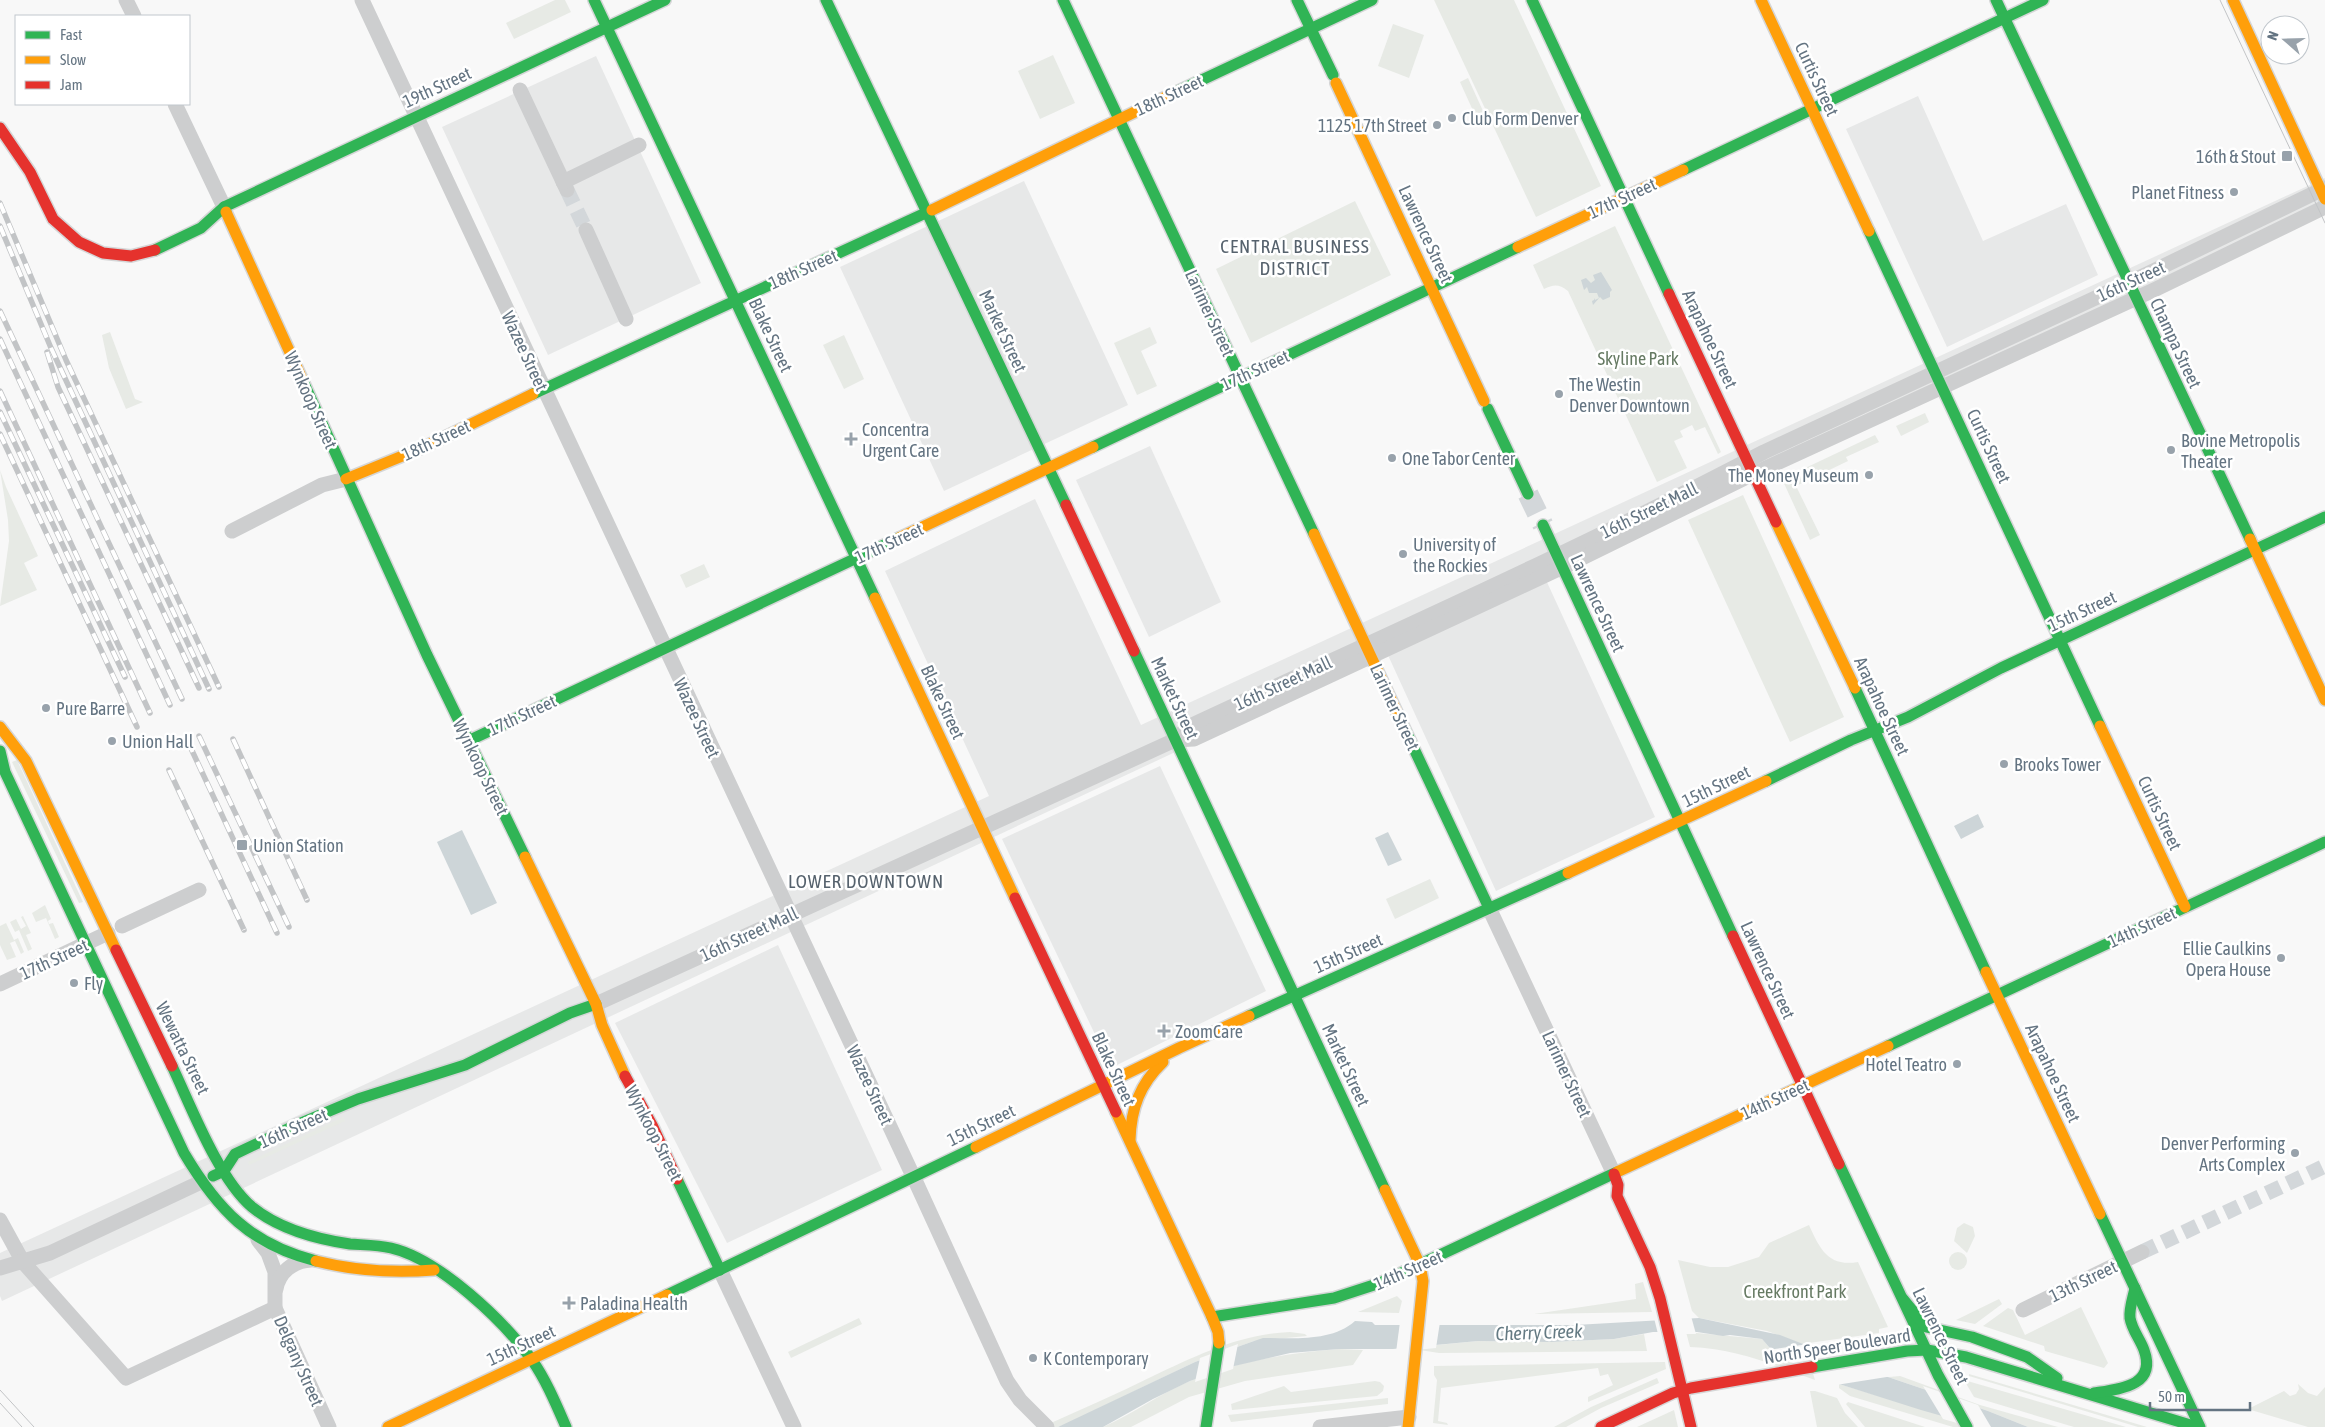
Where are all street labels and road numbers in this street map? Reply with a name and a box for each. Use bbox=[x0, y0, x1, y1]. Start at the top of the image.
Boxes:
street label: Curtis Street bbox=[1791, 39, 1843, 119]
street label: 19th Street bbox=[400, 62, 474, 112]
street label: 18th Street bbox=[1132, 70, 1206, 120]
street label: 17th Street bbox=[1585, 173, 1659, 223]
street label: Lawrence Street bbox=[1394, 182, 1458, 286]
street label: 18th Street bbox=[765, 245, 841, 293]
street label: 16th Street bbox=[2094, 256, 2168, 306]
street label: Larimer Street bbox=[1181, 266, 1239, 360]
street label: Market Street bbox=[975, 286, 1031, 376]
street label: Arapahoe Street bbox=[1678, 286, 1742, 392]
street label: Blake Street bbox=[745, 295, 797, 375]
street label: Champa Street bbox=[2146, 295, 2206, 391]
street label: Wazee Street bbox=[497, 308, 553, 394]
street label: 17th Street bbox=[1218, 345, 1292, 395]
street label: Wynkoop Street bbox=[280, 348, 342, 452]
street label: Curtis Street bbox=[1963, 406, 2015, 486]
street label: 18th Street bbox=[399, 415, 473, 465]
street label: 16th Street Mall bbox=[1597, 477, 1701, 543]
street label: 17th Street bbox=[852, 518, 926, 568]
street label: Lawrence Street bbox=[1566, 551, 1630, 655]
street label: 15th Street bbox=[2045, 586, 2119, 636]
street label: 16th Street Mall bbox=[1231, 651, 1335, 715]
street label: Market Street bbox=[1147, 653, 1203, 743]
street label: Arapahoe Street bbox=[1850, 653, 1914, 759]
street label: Larimer Street bbox=[1366, 660, 1424, 754]
street label: Blake Street bbox=[917, 662, 969, 742]
street label: Wazee Street bbox=[669, 675, 725, 761]
street label: 17th Street bbox=[485, 690, 559, 740]
street label: Wynkoop Street bbox=[449, 716, 513, 818]
street label: 15th Street bbox=[1679, 761, 1753, 811]
street label: Curtis Street bbox=[2134, 773, 2186, 853]
street label: 16th Street Mall bbox=[697, 902, 801, 966]
street label: 14th Street bbox=[2105, 902, 2179, 952]
street label: Lawrence Street bbox=[1736, 918, 1800, 1022]
street label: 15th Street bbox=[1310, 929, 1386, 977]
street label: 17th Street bbox=[17, 934, 91, 984]
street label: Wewatta Street bbox=[152, 998, 214, 1098]
street label: Market Street bbox=[1318, 1020, 1374, 1110]
street label: Arapahoe Street bbox=[2021, 1020, 2085, 1126]
street label: Larimer Street bbox=[1538, 1027, 1596, 1121]
street label: Blake Street bbox=[1088, 1029, 1140, 1109]
street label: Wazee Street bbox=[842, 1042, 898, 1128]
street label: 14th Street bbox=[1738, 1074, 1812, 1124]
street label: Wynkoop Street bbox=[621, 1082, 687, 1184]
street label: 15th Street bbox=[944, 1100, 1018, 1150]
street label: 16th Street bbox=[255, 1104, 331, 1152]
street label: 14th Street bbox=[1370, 1246, 1446, 1294]
street label: 13th Street bbox=[2046, 1256, 2120, 1306]
street label: Lawrence Street bbox=[1909, 1284, 1973, 1388]
street label: Delgany Street bbox=[270, 1313, 328, 1409]
street label: 15th Street bbox=[484, 1320, 558, 1370]
street label: North Speer Boulevard bbox=[1762, 1324, 1912, 1368]

